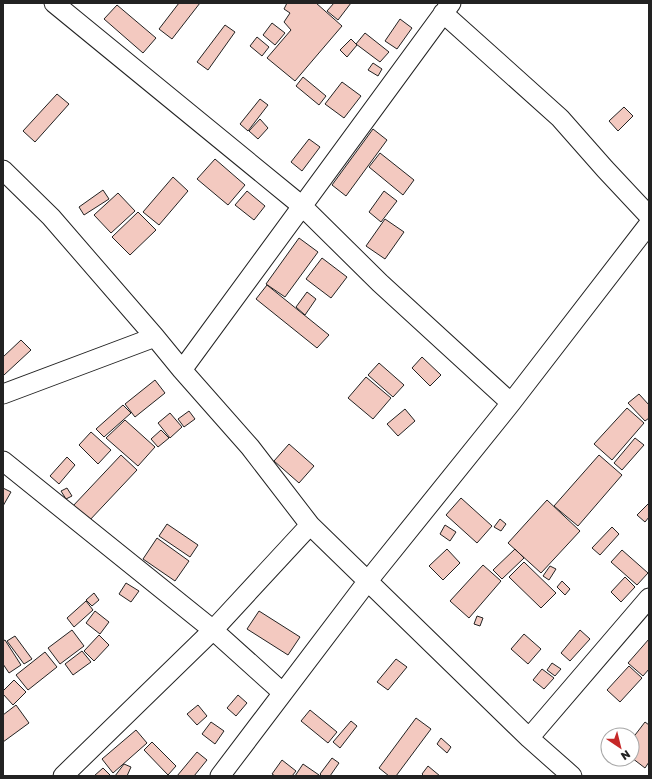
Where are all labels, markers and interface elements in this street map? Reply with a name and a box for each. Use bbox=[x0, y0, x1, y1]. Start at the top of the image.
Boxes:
north arrow bbox=[600, 727, 640, 767]
text: N bbox=[619, 748, 633, 763]

